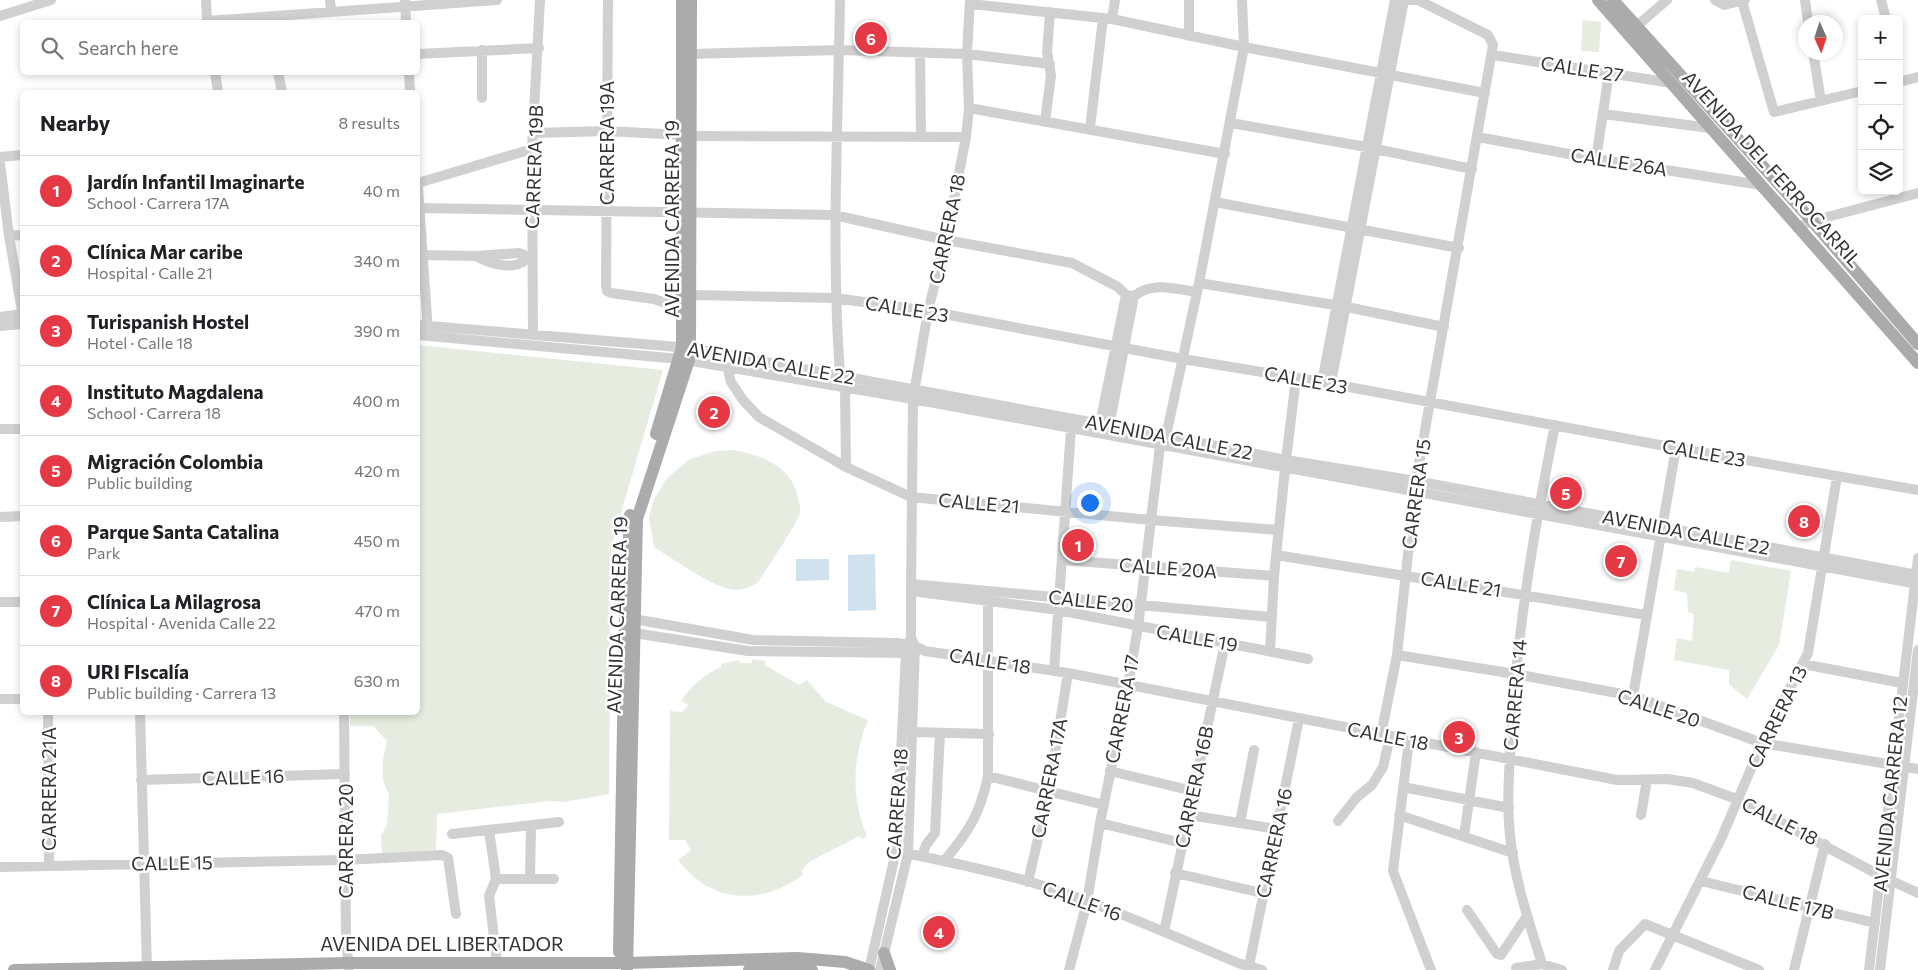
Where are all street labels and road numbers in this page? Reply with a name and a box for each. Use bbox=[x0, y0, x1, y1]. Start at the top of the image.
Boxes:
street label: CALLE 27 bbox=[1539, 51, 1625, 86]
street label: AVENIDA DEL FERROCARRIL bbox=[1678, 66, 1867, 272]
street label: CARRERA 19A bbox=[595, 81, 618, 205]
street label: CARRERA 19B bbox=[520, 104, 547, 229]
street label: AVENIDA CARRERA 19 bbox=[660, 120, 683, 318]
street label: CALLE 26A bbox=[1569, 143, 1669, 180]
street label: CARRERA 18 bbox=[924, 172, 969, 286]
street label: CALLE 23 bbox=[864, 291, 950, 326]
street label: AVENIDA CALLE 22 bbox=[686, 336, 857, 389]
street label: CALLE 23 bbox=[1263, 361, 1350, 398]
street label: AVENIDA CALLE 22 bbox=[1084, 409, 1255, 464]
street label: CALLE 23 bbox=[1661, 434, 1748, 471]
street label: CARRERA 15 bbox=[1396, 437, 1435, 551]
street label: CALLE 21 bbox=[937, 487, 1021, 518]
street label: AVENIDA CALLE 22 bbox=[1601, 504, 1772, 559]
street label: AVENIDA CARRERA 19 bbox=[602, 516, 631, 714]
street label: CALLE 20A bbox=[1118, 553, 1218, 582]
street label: CALLE 21 bbox=[1419, 566, 1503, 601]
street label: CALLE 20 bbox=[1047, 585, 1135, 616]
street label: CALLE 19 bbox=[1154, 619, 1240, 656]
street label: CARRERA 14 bbox=[1498, 638, 1531, 752]
street label: CALLE 18 bbox=[948, 643, 1033, 678]
street label: CARRERA 17 bbox=[1100, 652, 1143, 765]
street label: CARRERA 13 bbox=[1742, 662, 1811, 772]
street label: CALLE 20 bbox=[1615, 683, 1703, 732]
street label: AVENIDA CARRERA 12 bbox=[1868, 695, 1911, 893]
street label: CARRERA 17A bbox=[1026, 716, 1071, 840]
street label: CALLE 18 bbox=[1345, 716, 1431, 755]
street label: CARRERA 16B bbox=[1169, 724, 1218, 850]
street label: CARRERA 21A bbox=[37, 727, 60, 851]
street label: CARRERA 18 bbox=[881, 747, 912, 861]
street label: CALLE 16 bbox=[201, 764, 285, 789]
street label: CARRERA 20 bbox=[334, 783, 357, 899]
street label: CARRERA 16 bbox=[1251, 786, 1296, 900]
street label: CALLE 18 bbox=[1738, 792, 1822, 850]
street label: CALLE 15 bbox=[131, 850, 213, 875]
street label: CALLE 16 bbox=[1039, 876, 1125, 925]
street label: CALLE 17B bbox=[1740, 879, 1836, 924]
street label: AVENIDA DEL LIBERTADOR bbox=[320, 932, 564, 955]

